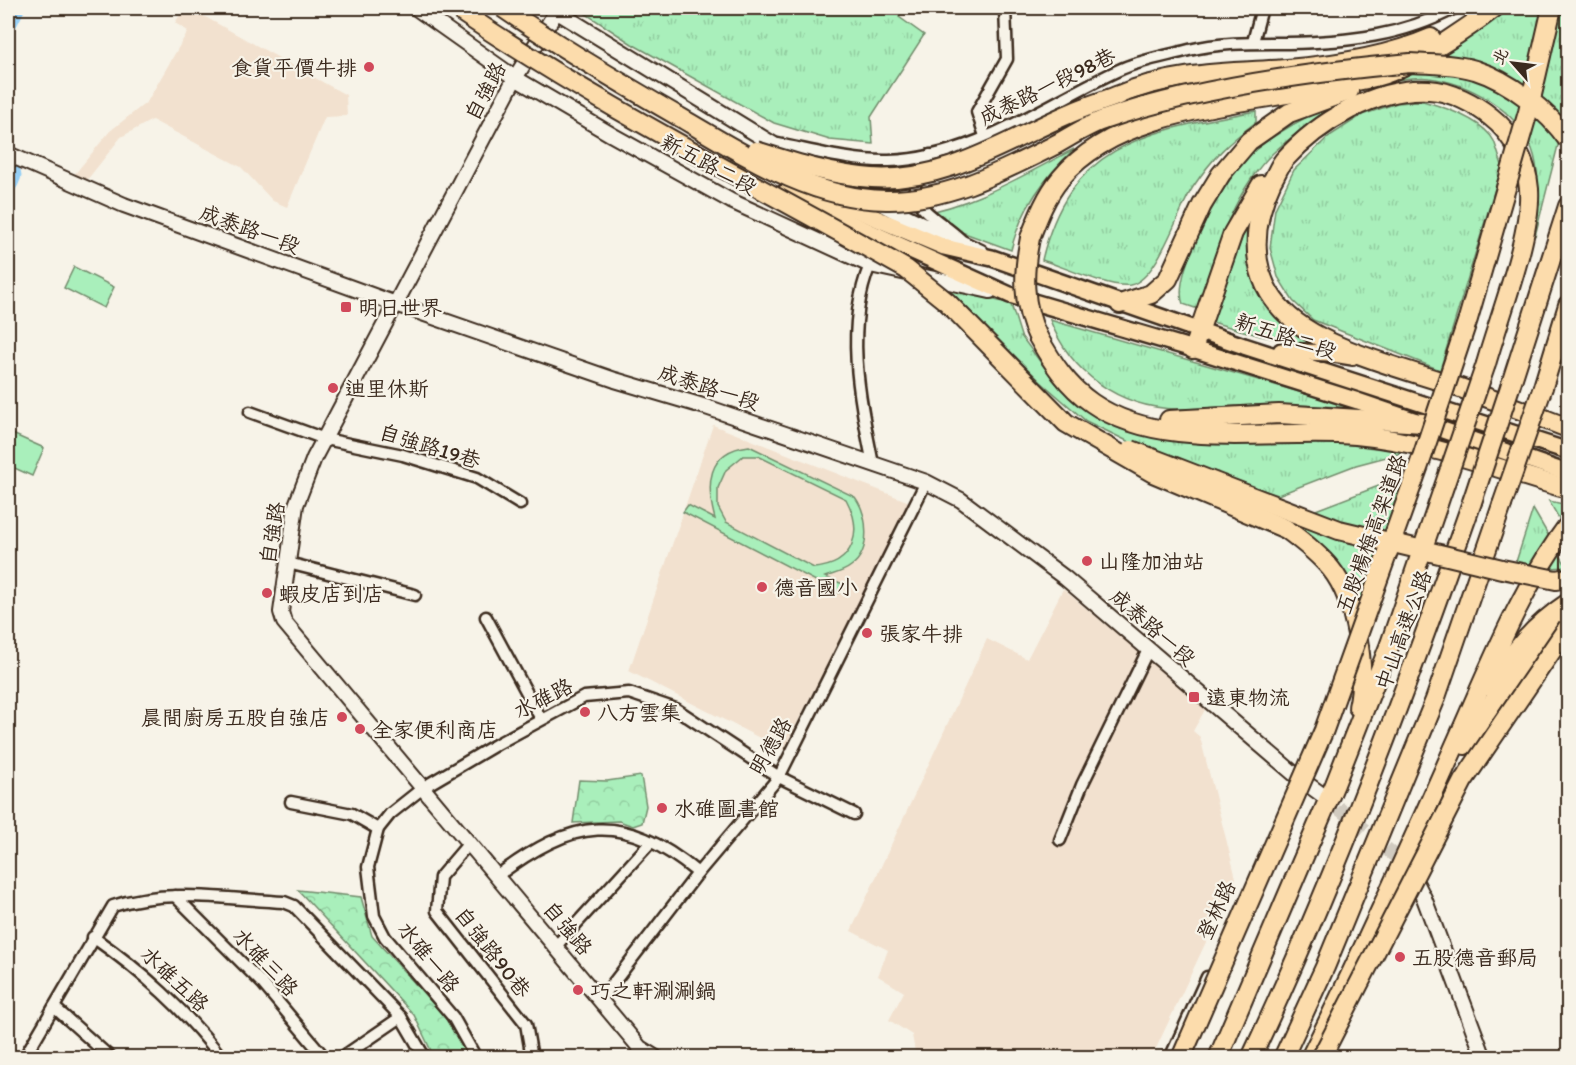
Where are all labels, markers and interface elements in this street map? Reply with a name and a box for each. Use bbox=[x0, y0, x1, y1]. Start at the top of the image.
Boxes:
north arrow bbox=[1483, 33, 1543, 93]
street label: 成泰路一段98巷 bbox=[975, 42, 1119, 130]
text: 北 bbox=[1488, 45, 1512, 68]
place label: 食貨平價牛排 bbox=[231, 55, 357, 80]
street label: 自強路 bbox=[459, 57, 511, 125]
marker: 食貨平價牛排 bbox=[362, 60, 376, 74]
street label: 新五路二段 bbox=[657, 128, 761, 200]
street label: 成泰路一段 bbox=[196, 199, 304, 259]
place label: 明日世界 bbox=[358, 295, 442, 320]
marker: 明日世界 bbox=[339, 300, 353, 314]
street label: 新五路二段 bbox=[1232, 308, 1340, 364]
street label: 成泰路一段 bbox=[655, 359, 763, 415]
place label: 迪里休斯 bbox=[345, 376, 429, 401]
marker: 迪里休斯 bbox=[326, 381, 340, 395]
street label: 自強路19巷 bbox=[376, 419, 484, 473]
street label: 五股楊梅高架道路 bbox=[1331, 451, 1411, 617]
street label: 自強路 bbox=[255, 500, 289, 566]
place label: 山隆加油站 bbox=[1099, 549, 1204, 574]
marker: 山隆加油站 bbox=[1080, 554, 1094, 568]
street label: 中山高速公路 bbox=[1370, 567, 1436, 693]
place label: 德音國小 bbox=[774, 575, 858, 600]
marker: 德音國小 bbox=[755, 580, 769, 594]
place label: 蝦皮店到店 bbox=[279, 581, 384, 606]
street label: 成泰路一段 bbox=[1105, 583, 1201, 671]
marker: 蝦皮店到店 bbox=[260, 586, 274, 600]
place label: 張家牛排 bbox=[879, 621, 963, 646]
marker: 張家牛排 bbox=[860, 626, 874, 640]
street label: 水碓路 bbox=[509, 673, 577, 723]
place label: 遠東物流 bbox=[1206, 685, 1290, 710]
marker: 遠東物流 bbox=[1187, 690, 1201, 704]
place label: 八方雲集 bbox=[597, 700, 681, 725]
place label: 晨間廚房五股自強店 bbox=[141, 705, 330, 730]
marker: 八方雲集 bbox=[578, 705, 592, 719]
marker: 晨間廚房五股自強店 bbox=[335, 710, 349, 724]
street label: 明德路 bbox=[743, 712, 797, 780]
place label: 全家便利商店 bbox=[372, 717, 498, 742]
marker: 全家便利商店 bbox=[353, 722, 367, 736]
place label: 水碓圖書館 bbox=[674, 796, 779, 821]
marker: 水碓圖書館 bbox=[655, 801, 669, 815]
street label: 登林路 bbox=[1191, 876, 1241, 944]
street label: 自強路 bbox=[538, 896, 598, 960]
street label: 自強路90巷 bbox=[450, 902, 536, 1002]
street label: 水碓一路 bbox=[393, 916, 465, 998]
street label: 水碓三路 bbox=[228, 923, 304, 1001]
street label: 水碓五路 bbox=[136, 941, 214, 1017]
place label: 五股德音郵局 bbox=[1412, 945, 1538, 970]
marker: 五股德音郵局 bbox=[1393, 950, 1407, 964]
place label: 巧之軒涮涮鍋 bbox=[590, 978, 716, 1003]
marker: 巧之軒涮涮鍋 bbox=[571, 983, 585, 997]

